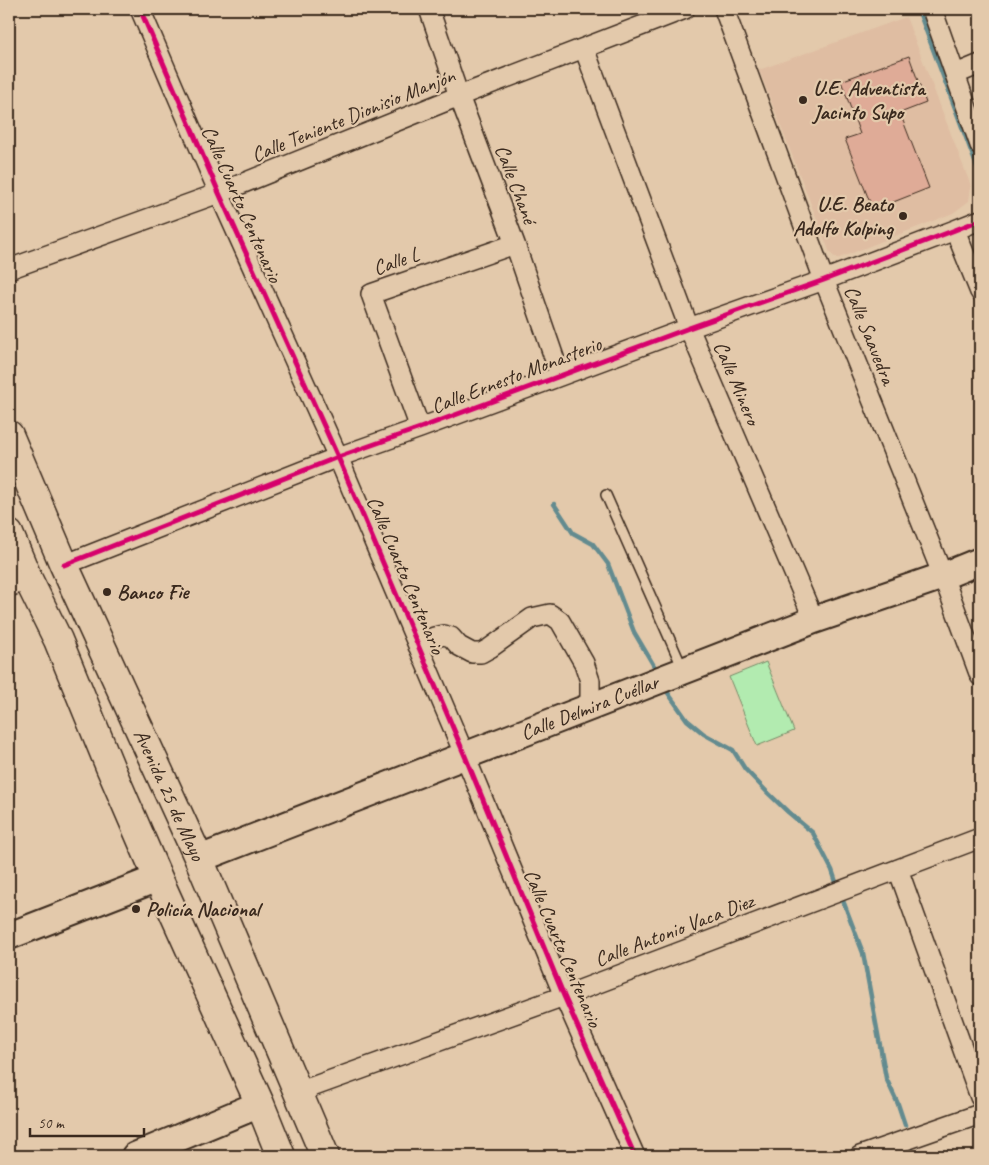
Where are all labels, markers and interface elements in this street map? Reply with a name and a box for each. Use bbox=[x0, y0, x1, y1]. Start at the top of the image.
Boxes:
street label: Calle Teniente Dionisio Manjón bbox=[247, 62, 459, 168]
place label: U.E. Adventista Jacinto Supo bbox=[811, 75, 927, 125]
marker: U.E. Adventista Jacinto Supo bbox=[797, 94, 809, 106]
street label: Calle Cuarto Centenario bbox=[196, 122, 289, 288]
street label: Calle Chané bbox=[489, 141, 544, 230]
place label: U.E. Beato Adolfo Kolping bbox=[793, 191, 894, 241]
marker: U.E. Beato Adolfo Kolping bbox=[897, 210, 909, 222]
street label: Calle L bbox=[370, 241, 423, 281]
street label: Calle Saavedra bbox=[838, 282, 902, 390]
street label: Calle Ernesto Monasterio bbox=[427, 330, 606, 419]
street label: Calle Minero bbox=[708, 337, 767, 431]
street label: Calle Cuarto Centenario bbox=[361, 492, 452, 659]
place label: Banco Fie bbox=[117, 579, 190, 605]
marker: Banco Fie bbox=[101, 586, 113, 598]
street label: Calle Delmira Cuéllar bbox=[517, 668, 664, 746]
street label: Avenida 25 de Mayo bbox=[128, 725, 212, 866]
street label: Calle Cuarto Centenario bbox=[518, 865, 609, 1032]
street label: Calle Antonio Vaca Diez bbox=[591, 887, 759, 972]
place label: Policía Nacional bbox=[146, 896, 264, 922]
marker: Policía Nacional bbox=[130, 903, 142, 915]
scale bar bbox=[30, 1105, 144, 1137]
text: 50 m bbox=[38, 1114, 65, 1133]

